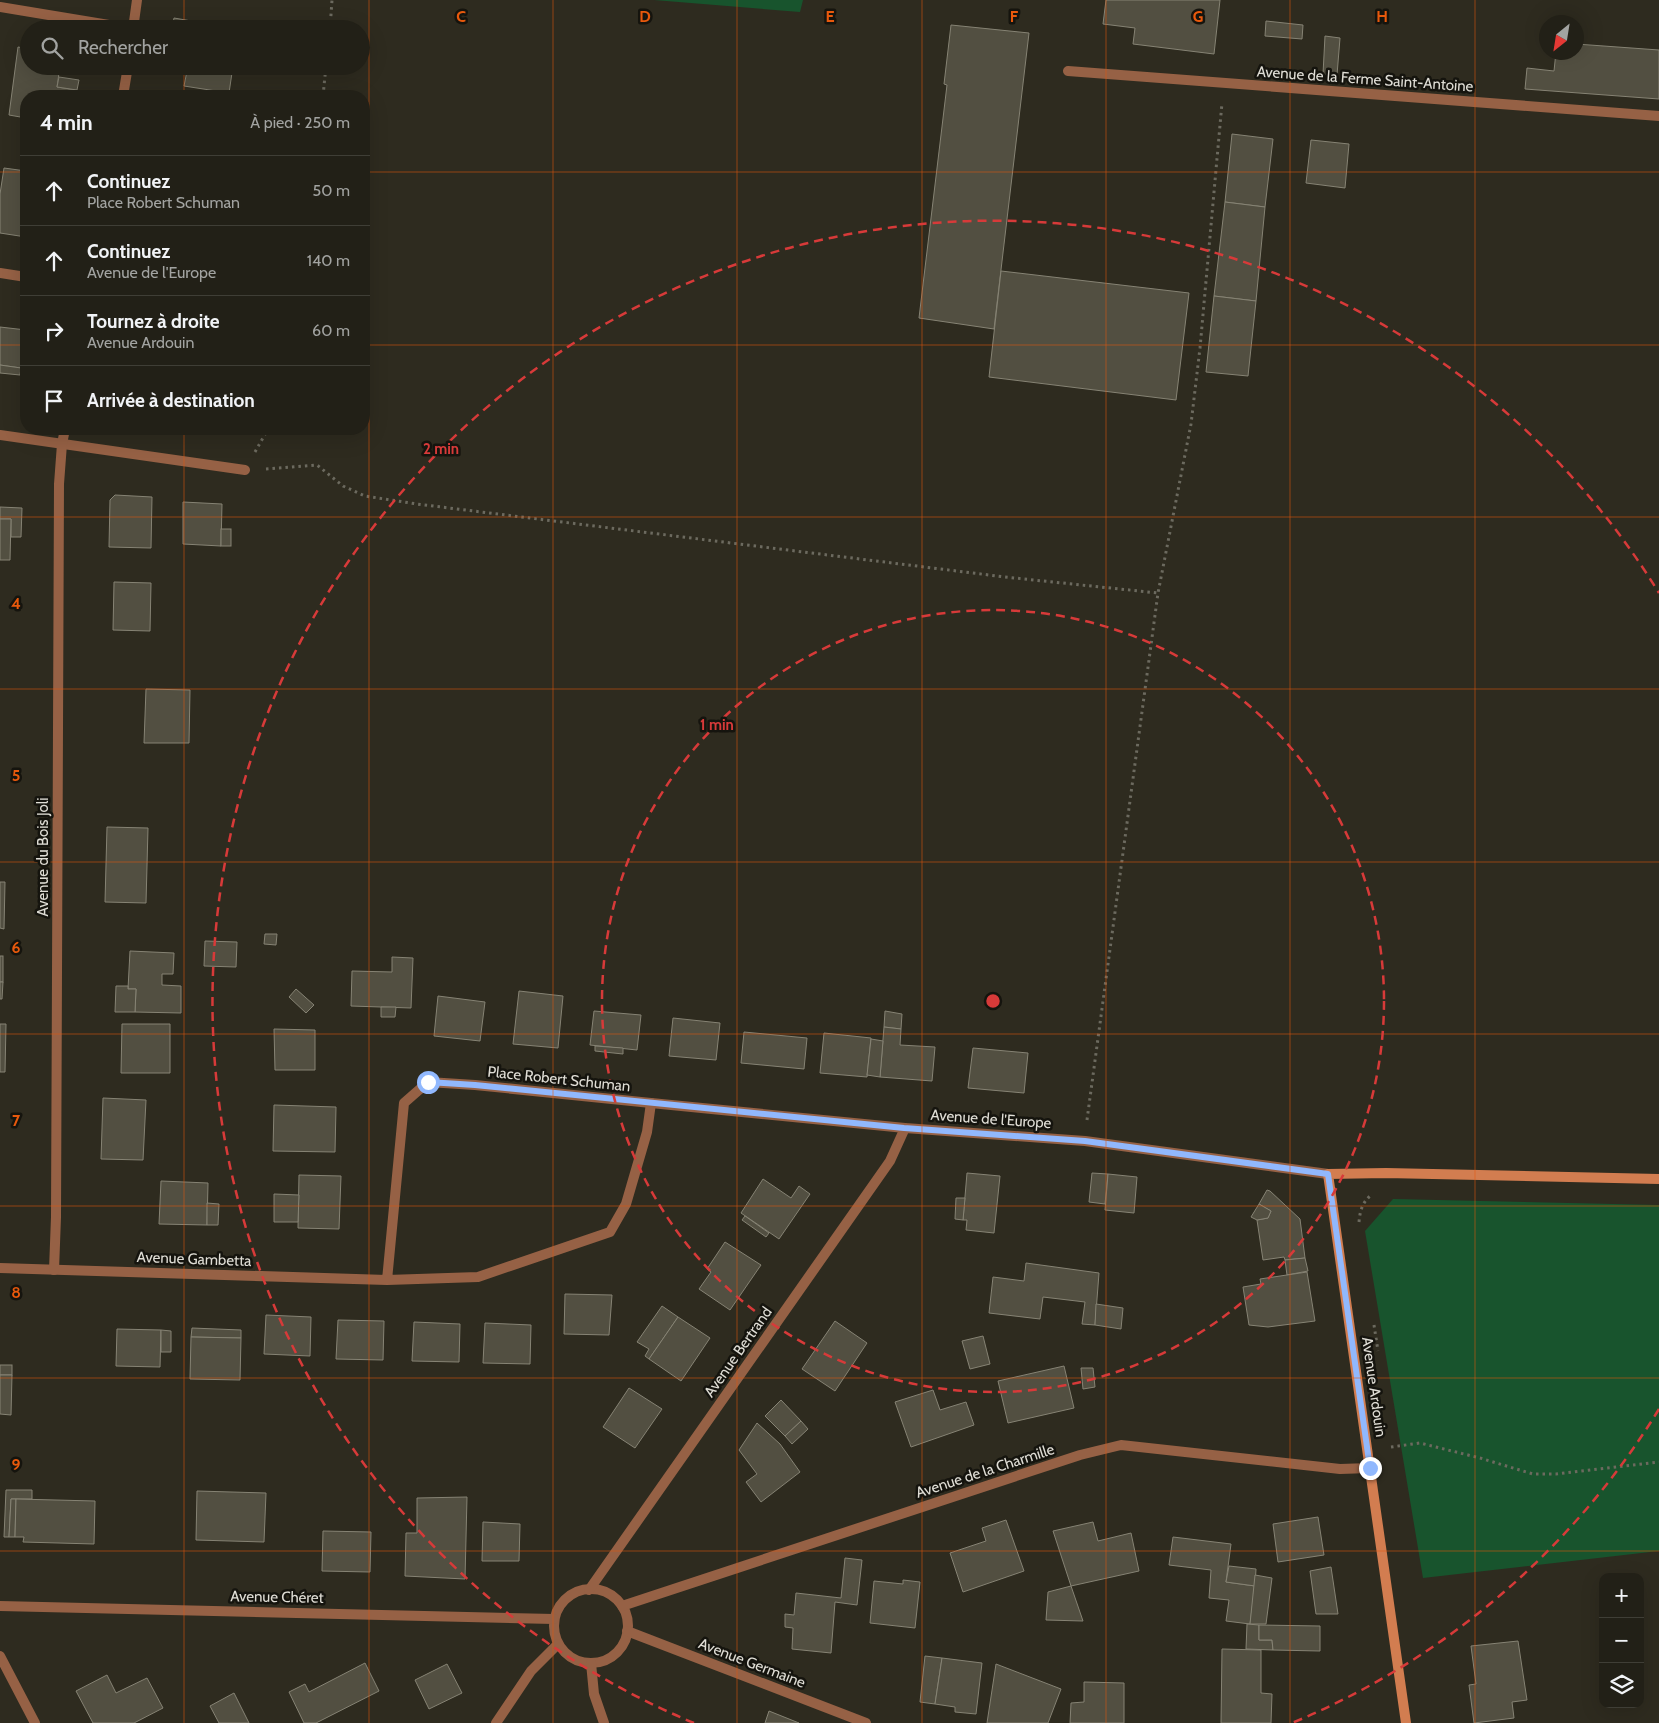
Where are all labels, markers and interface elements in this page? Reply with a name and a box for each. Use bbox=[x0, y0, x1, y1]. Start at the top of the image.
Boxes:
text: C bbox=[456, 7, 466, 26]
text: D bbox=[639, 7, 651, 26]
text: E bbox=[825, 7, 835, 26]
text: F bbox=[1010, 7, 1019, 26]
text: G bbox=[1193, 7, 1203, 26]
text: H bbox=[1376, 7, 1388, 26]
north arrow bbox=[1539, 15, 1584, 60]
search box bbox=[20, 20, 370, 75]
icon: search bbox=[38, 34, 66, 62]
text: Rechercher bbox=[78, 36, 168, 59]
street label: Avenue de la Ferme Saint-Antoine bbox=[1256, 62, 1474, 96]
text: 4 min bbox=[40, 110, 93, 135]
text: À pied · 250 m bbox=[250, 113, 350, 132]
text: Continuez bbox=[87, 170, 170, 193]
icon: ahead bbox=[40, 177, 68, 205]
text: 50 m bbox=[313, 181, 350, 200]
text: Place Robert Schuman bbox=[87, 193, 240, 212]
text: Continuez bbox=[87, 240, 170, 263]
icon: ahead bbox=[40, 247, 68, 275]
text: 140 m bbox=[307, 251, 350, 270]
text: Avenue de l'Europe bbox=[87, 263, 216, 282]
text: Tournez à droite bbox=[87, 310, 220, 333]
icon: right bbox=[40, 317, 68, 345]
text: 60 m bbox=[312, 321, 350, 340]
text: Avenue Ardouin bbox=[87, 333, 194, 352]
icon: arrive bbox=[40, 387, 68, 415]
text: Arrivée à destination bbox=[87, 389, 255, 412]
text: 2 min bbox=[423, 440, 459, 458]
text: 4 bbox=[11, 594, 21, 613]
text: 1 min bbox=[700, 716, 734, 734]
text: 5 bbox=[12, 766, 20, 785]
street label: Avenue du Bois Joli bbox=[34, 797, 52, 917]
text: 6 bbox=[12, 938, 21, 957]
centre of rings bbox=[984, 992, 1002, 1010]
street label: Place Robert Schuman bbox=[487, 1063, 631, 1095]
route start bbox=[417, 1071, 440, 1094]
street label: Avenue de l'Europe bbox=[930, 1106, 1052, 1132]
text: 7 bbox=[12, 1111, 21, 1130]
street label: Avenue Gambetta bbox=[136, 1248, 252, 1270]
text: 8 bbox=[11, 1283, 21, 1302]
street label: Avenue Bertrand bbox=[700, 1303, 776, 1401]
street label: Avenue Ardouin bbox=[1358, 1336, 1390, 1438]
street label: Avenue de la Charmille bbox=[913, 1440, 1057, 1502]
text: 9 bbox=[12, 1455, 21, 1474]
route end bbox=[1359, 1457, 1382, 1480]
map controls bbox=[1599, 1573, 1644, 1708]
button: + bbox=[1599, 1573, 1644, 1618]
street label: Avenue Chéret bbox=[230, 1587, 324, 1607]
button: − bbox=[1599, 1618, 1644, 1663]
street label: Avenue Germaine bbox=[696, 1634, 808, 1692]
button: layers bbox=[1599, 1663, 1644, 1708]

